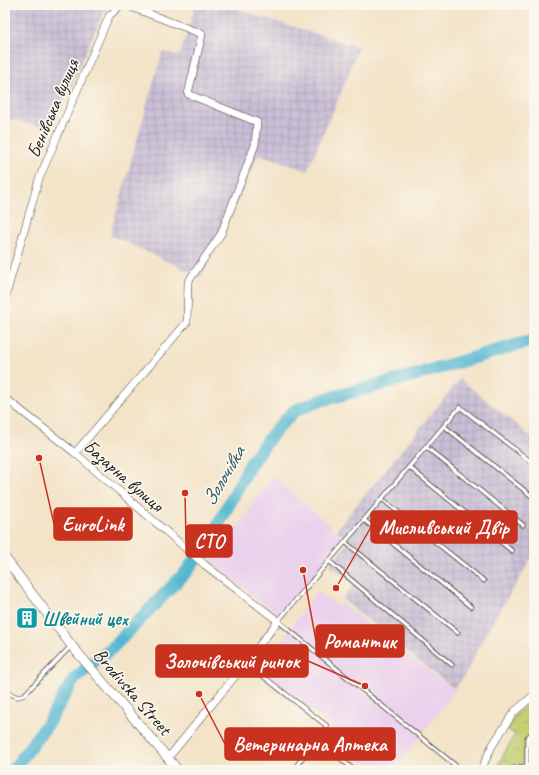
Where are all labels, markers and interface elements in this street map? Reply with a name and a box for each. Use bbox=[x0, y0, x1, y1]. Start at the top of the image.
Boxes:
street label: Бенівська вулиця bbox=[21, 54, 85, 161]
street label: Базарна вулиця bbox=[78, 434, 169, 518]
water label: Золочівка bbox=[196, 440, 252, 510]
callout: EuroLink bbox=[54, 508, 132, 540]
callout: Мисливський Двір bbox=[371, 511, 517, 543]
text: EuroLink bbox=[62, 512, 125, 537]
text: Мисливський Двір bbox=[379, 515, 510, 540]
callout: СТО bbox=[186, 525, 232, 557]
text: СТО bbox=[194, 529, 227, 554]
building icon: Швейний цех bbox=[14, 605, 40, 631]
place label: Швейний цех bbox=[42, 607, 130, 631]
callout: Романтик bbox=[316, 625, 404, 657]
text: Романтик bbox=[324, 629, 398, 654]
street label: Brodivska Street bbox=[88, 643, 178, 741]
callout: Золочівський ринок bbox=[156, 645, 308, 677]
text: Золочівський ринок bbox=[164, 649, 302, 674]
callout: Ветеринарна Аптека bbox=[225, 728, 395, 760]
text: Ветеринарна Аптека bbox=[233, 732, 389, 757]

